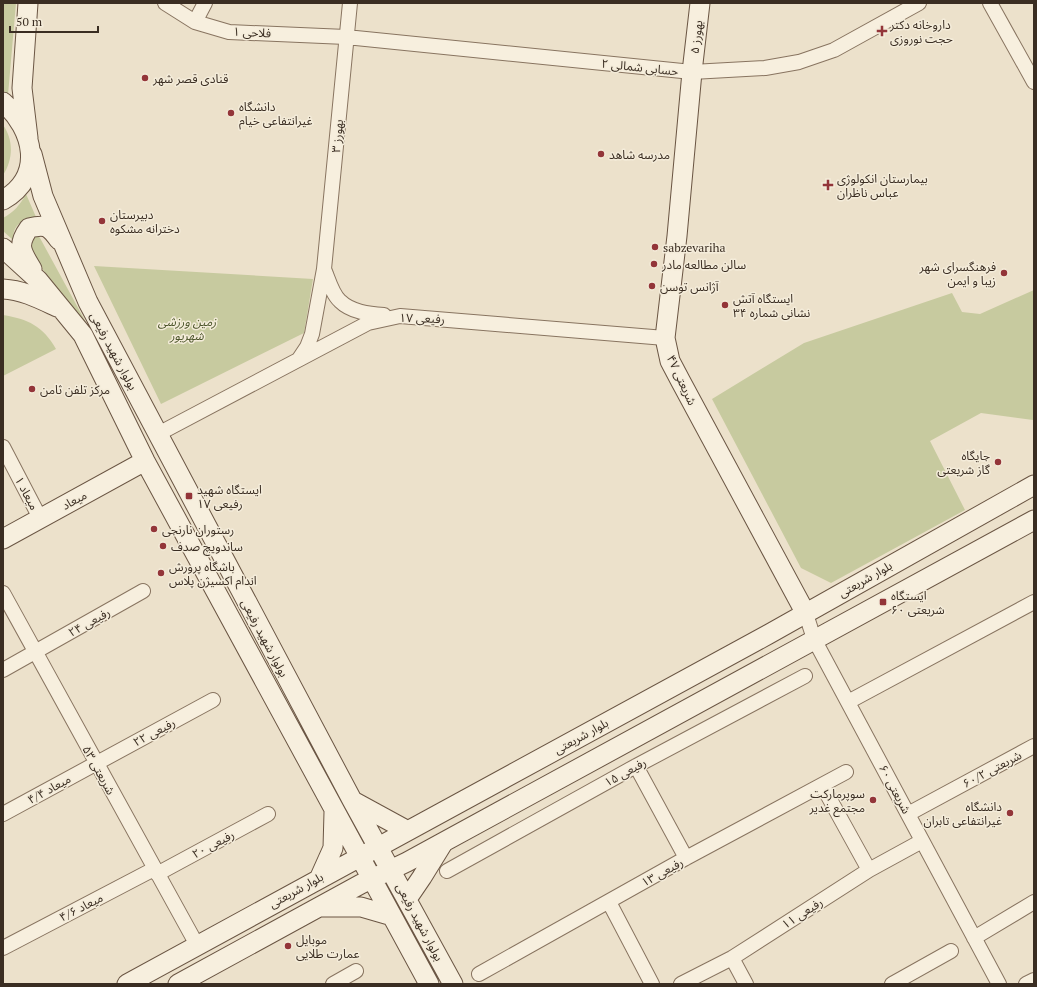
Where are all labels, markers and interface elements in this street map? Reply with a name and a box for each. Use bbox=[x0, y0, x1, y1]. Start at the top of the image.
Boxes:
scale bar bbox=[10, 8, 98, 34]
text: 50 m bbox=[16, 14, 43, 29]
place label: داروخانه دکتر حجت نوروزی bbox=[889, 17, 953, 46]
street label: بهورز ۵ bbox=[687, 19, 706, 55]
street label: فلاحی ۱ bbox=[233, 24, 271, 40]
marker: داروخانه دکتر حجت نوروزی bbox=[877, 26, 887, 36]
street label: حسابی شمالی ۲ bbox=[601, 55, 679, 79]
place label: قنادی قصر شهر bbox=[152, 71, 228, 86]
marker: قنادی قصر شهر bbox=[140, 73, 150, 83]
place label: دانشگاه غیرانتفاعی خیام bbox=[239, 99, 313, 130]
marker: دانشگاه غیرانتفاعی خیام bbox=[226, 108, 236, 118]
street label: بهورز ۳ bbox=[328, 119, 346, 153]
place label: مدرسه شاهد bbox=[609, 147, 670, 162]
marker: مدرسه شاهد bbox=[596, 149, 606, 159]
place label: بیمارستان انکولوژی عباس ناظران bbox=[837, 171, 928, 200]
marker: بیمارستان انکولوژی عباس ناظران bbox=[822, 179, 834, 191]
place label: دبیرستان دخترانه مشکوه bbox=[110, 207, 180, 236]
marker: دبیرستان دخترانه مشکوه bbox=[97, 216, 107, 226]
place label: sabzevariha bbox=[663, 240, 726, 255]
marker: sabzevariha bbox=[650, 242, 660, 252]
place label: سالن مطالعه مادر bbox=[661, 257, 746, 272]
marker: سالن مطالعه مادر bbox=[649, 259, 659, 269]
place label: فرهنگسرای شهر زیبا و ایمن bbox=[918, 259, 996, 288]
marker: فرهنگسرای شهر زیبا و ایمن bbox=[999, 268, 1009, 278]
place label: آژانس توسن bbox=[660, 279, 719, 294]
marker: آژانس توسن bbox=[647, 281, 657, 291]
place label: ایستگاه آتش نشانی شماره ۳۴ bbox=[733, 291, 810, 320]
marker: ایستگاه آتش نشانی شماره ۳۴ bbox=[720, 300, 730, 310]
street label: بولوار شهید رفیعی bbox=[87, 309, 141, 393]
street label: رفیعی ۱۷ bbox=[399, 310, 445, 326]
park label: زمین ورزشی شهریور bbox=[158, 314, 217, 343]
street label: شریعتی ۴۷ bbox=[664, 353, 700, 407]
place label: مرکز تلفن ثامن bbox=[40, 382, 110, 397]
marker: مرکز تلفن ثامن bbox=[27, 384, 37, 394]
place label: جایگاه گاز شریعتی bbox=[937, 448, 991, 477]
marker: جایگاه گاز شریعتی bbox=[993, 457, 1003, 467]
street label: میعاد ۱ bbox=[12, 474, 42, 512]
place label: ایستگاه شهید رفیعی ۱۷ bbox=[197, 482, 262, 511]
street label: میعاد bbox=[59, 487, 89, 513]
marker: ایستگاه شهید رفیعی ۱۷ bbox=[184, 491, 194, 501]
place label: رستوران نارنجی bbox=[162, 522, 234, 537]
marker: رستوران نارنجی bbox=[149, 524, 159, 534]
place label: ساندویچ صدف bbox=[171, 539, 243, 556]
marker: ساندویچ صدف bbox=[158, 541, 168, 551]
street label: بلوار شریعتی bbox=[835, 558, 895, 600]
place label: باشگاه پرورش اندام اکسیژن پلاس bbox=[169, 559, 257, 590]
marker: باشگاه پرورش اندام اکسیژن پلاس bbox=[156, 568, 166, 578]
place label: ایستگاه شریعتی ۶۰ bbox=[891, 588, 945, 617]
street label: بولوار شهید رفیعی bbox=[238, 596, 292, 680]
marker: ایستگاه شریعتی ۶۰ bbox=[878, 597, 888, 607]
street label: رفیعی ۲۴ bbox=[65, 604, 113, 640]
street label: رفیعی ۲۲ bbox=[130, 715, 178, 749]
street label: بلوار شریعتی bbox=[551, 715, 611, 757]
street label: شریعتی ۵۳ bbox=[79, 743, 119, 797]
street label: شریعتی ۶۰/۲ bbox=[960, 747, 1024, 791]
street label: رفیعی ۱۵ bbox=[601, 754, 649, 790]
street label: شریعتی ۶۰ bbox=[876, 762, 914, 816]
street label: میعاد ۴/۴ bbox=[25, 771, 73, 807]
place label: سوپرمارکت مجتمع غدیر bbox=[809, 786, 865, 817]
marker: سوپرمارکت مجتمع غدیر bbox=[868, 795, 878, 805]
place label: دانشگاه غیرانتفاعی تابران bbox=[923, 799, 1002, 828]
marker: دانشگاه غیرانتفاعی تابران bbox=[1005, 808, 1015, 818]
street label: رفیعی ۲۰ bbox=[189, 827, 237, 861]
street label: رفیعی ۱۳ bbox=[638, 854, 686, 890]
street label: بلوار شریعتی bbox=[266, 869, 326, 911]
street label: بولوار شهید رفیعی bbox=[393, 880, 447, 964]
street label: میعاد ۴/۶ bbox=[57, 890, 105, 924]
street label: رفیعی ۱۱ bbox=[779, 894, 825, 932]
place label: موبایل عمارت طلایی bbox=[296, 932, 359, 961]
marker: موبایل عمارت طلایی bbox=[283, 941, 293, 951]

